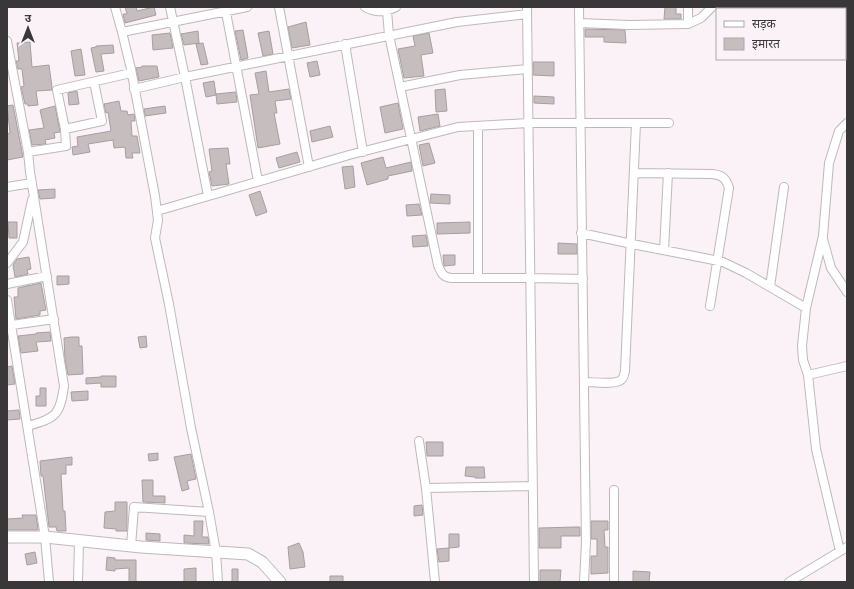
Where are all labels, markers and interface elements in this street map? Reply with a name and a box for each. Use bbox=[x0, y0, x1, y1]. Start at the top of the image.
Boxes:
north arrow bbox=[8, 8, 48, 48]
legend bbox=[716, 8, 846, 60]
text: उ bbox=[25, 12, 32, 24]
text: सड़क bbox=[752, 17, 777, 31]
text: इमारत bbox=[752, 37, 781, 51]

